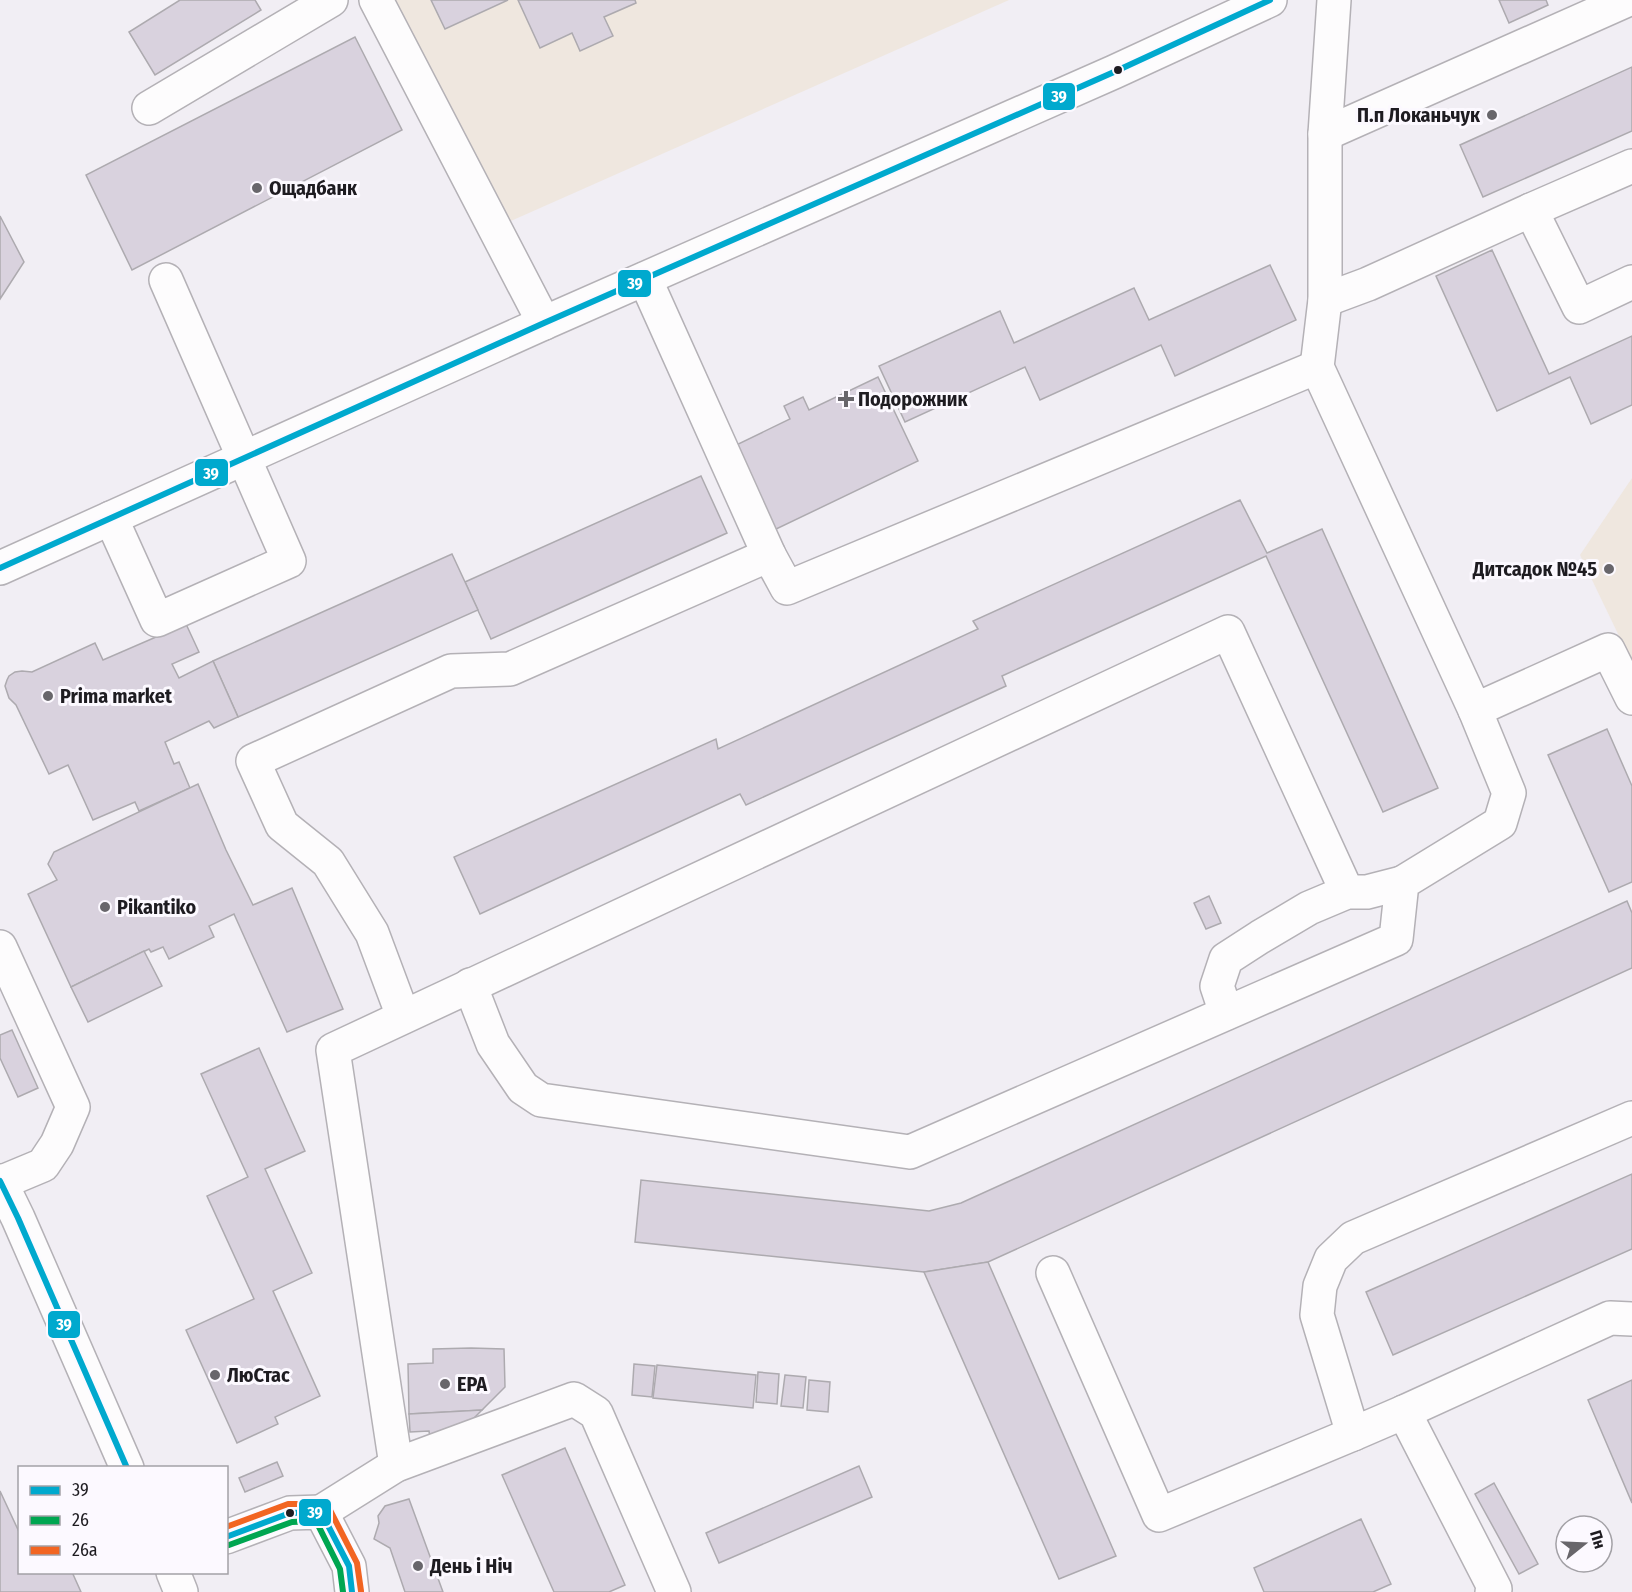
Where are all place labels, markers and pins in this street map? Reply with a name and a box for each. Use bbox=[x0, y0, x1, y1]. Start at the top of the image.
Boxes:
unlabelled marker bbox=[1112, 64, 1124, 76]
place label: П.п Локаньчук bbox=[1357, 103, 1481, 127]
marker: П.п Локаньчук bbox=[1485, 108, 1499, 122]
place label: Ощадбанк bbox=[269, 176, 358, 200]
marker: Ощадбанк bbox=[250, 181, 264, 195]
place label: Подорожник bbox=[858, 387, 968, 411]
marker: Подорожник bbox=[839, 392, 853, 406]
place label: Дитсадок №45 bbox=[1472, 557, 1597, 581]
marker: Дитсадок №45 bbox=[1602, 562, 1616, 576]
place label: Prima market bbox=[60, 684, 173, 708]
marker: Prima market bbox=[41, 689, 55, 703]
place label: Pikantiko bbox=[117, 895, 196, 919]
marker: Pikantiko bbox=[98, 900, 112, 914]
place label: ЛюСтас bbox=[227, 1363, 290, 1387]
marker: ЛюСтас bbox=[208, 1368, 222, 1382]
place label: ЕРА bbox=[457, 1372, 488, 1396]
marker: ЕРА bbox=[438, 1377, 452, 1391]
unlabelled marker bbox=[284, 1507, 296, 1519]
place label: День і Ніч bbox=[429, 1554, 513, 1578]
marker: День і Ніч bbox=[411, 1559, 425, 1573]

